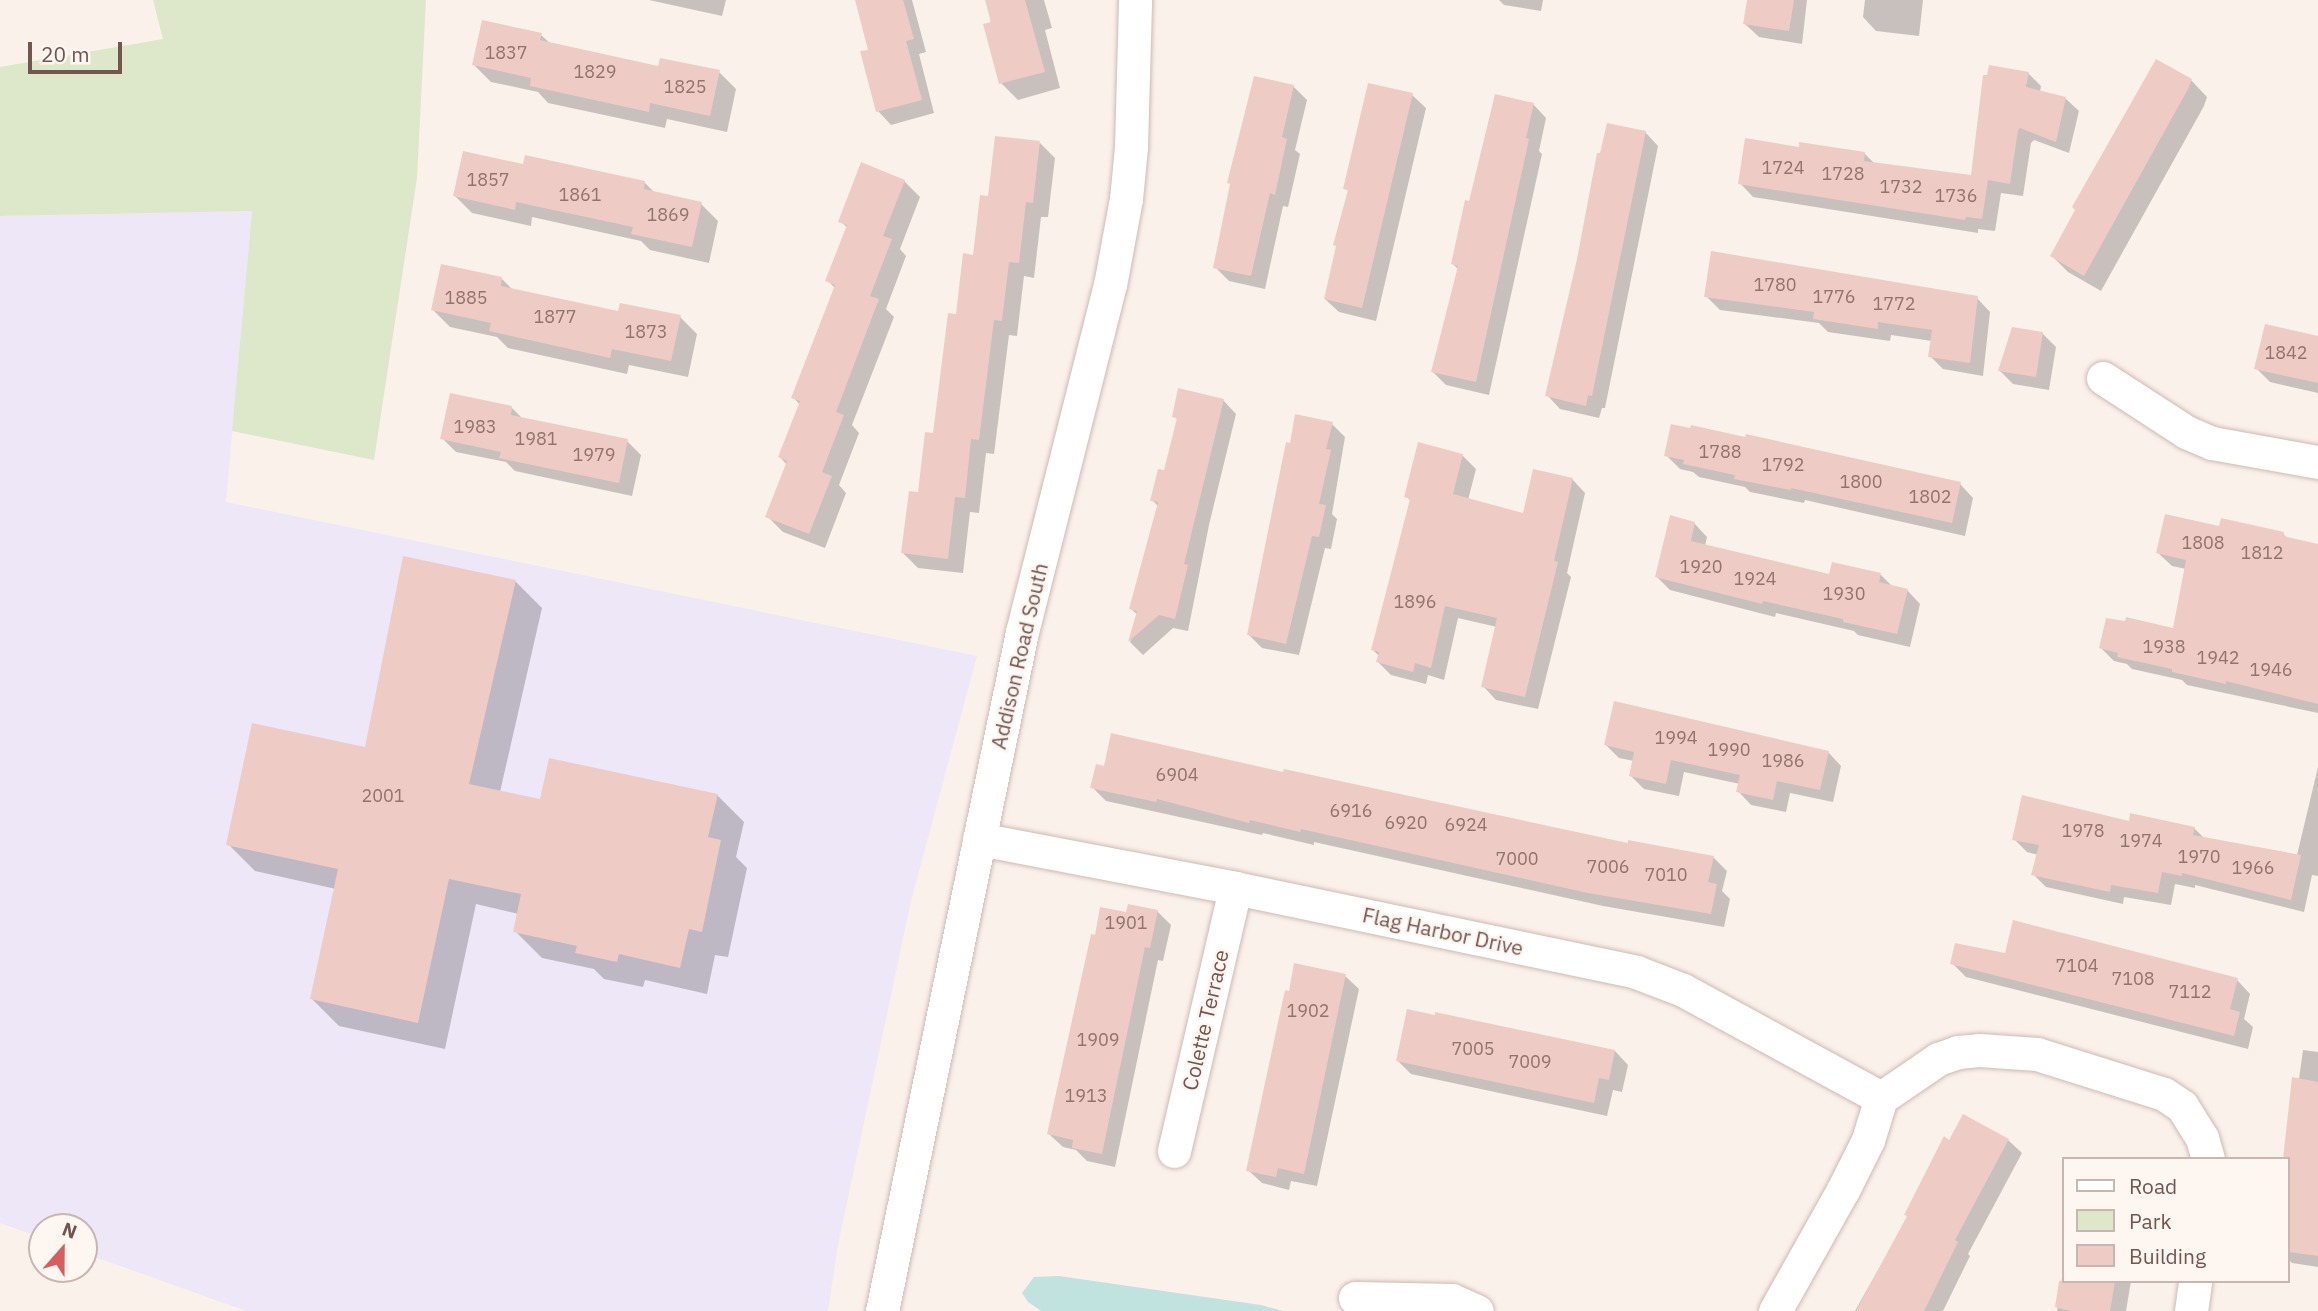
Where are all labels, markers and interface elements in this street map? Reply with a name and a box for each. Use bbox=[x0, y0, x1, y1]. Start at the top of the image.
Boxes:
scale bar bbox=[32, 28, 126, 72]
text: 20 m bbox=[41, 40, 90, 68]
house number: 1837 bbox=[484, 42, 528, 64]
house number: 1829 bbox=[573, 61, 617, 83]
house number: 1825 bbox=[663, 76, 707, 98]
house number: 1724 bbox=[1761, 157, 1805, 179]
house number: 1728 bbox=[1821, 163, 1865, 185]
house number: 1857 bbox=[466, 169, 510, 191]
house number: 1732 bbox=[1879, 176, 1923, 198]
house number: 1861 bbox=[558, 184, 602, 206]
house number: 1736 bbox=[1934, 185, 1978, 207]
house number: 1869 bbox=[646, 204, 690, 226]
house number: 1780 bbox=[1753, 274, 1797, 296]
house number: 1776 bbox=[1812, 286, 1856, 308]
house number: 1885 bbox=[444, 287, 488, 309]
house number: 1772 bbox=[1872, 293, 1916, 315]
house number: 1877 bbox=[533, 306, 577, 328]
house number: 1873 bbox=[624, 321, 668, 343]
house number: 1842 bbox=[2264, 342, 2308, 364]
house number: 1983 bbox=[453, 416, 497, 438]
house number: 1981 bbox=[514, 428, 558, 450]
house number: 1788 bbox=[1698, 441, 1742, 463]
house number: 1979 bbox=[572, 444, 616, 466]
house number: 1792 bbox=[1761, 454, 1805, 476]
house number: 1800 bbox=[1839, 471, 1883, 493]
house number: 1802 bbox=[1908, 486, 1952, 508]
house number: 1808 bbox=[2181, 532, 2225, 554]
house number: 1812 bbox=[2240, 542, 2284, 564]
house number: 1920 bbox=[1679, 556, 1723, 578]
street label: Addison Road South bbox=[985, 560, 1053, 752]
house number: 1924 bbox=[1733, 568, 1777, 590]
house number: 1930 bbox=[1822, 583, 1866, 605]
house number: 1896 bbox=[1393, 591, 1437, 613]
house number: 1938 bbox=[2142, 636, 2186, 658]
house number: 1942 bbox=[2196, 647, 2240, 669]
house number: 1946 bbox=[2249, 659, 2293, 681]
house number: 1994 bbox=[1654, 727, 1698, 749]
house number: 1990 bbox=[1707, 739, 1751, 761]
house number: 1986 bbox=[1761, 750, 1805, 772]
house number: 6904 bbox=[1155, 764, 1199, 786]
house number: 2001 bbox=[361, 785, 405, 807]
house number: 6916 bbox=[1329, 800, 1373, 822]
house number: 6920 bbox=[1384, 812, 1428, 834]
house number: 6924 bbox=[1444, 814, 1488, 836]
house number: 1978 bbox=[2061, 820, 2105, 842]
house number: 1974 bbox=[2119, 830, 2163, 852]
house number: 1970 bbox=[2177, 846, 2221, 868]
house number: 7000 bbox=[1495, 848, 1539, 870]
house number: 7006 bbox=[1586, 856, 1630, 878]
house number: 1966 bbox=[2231, 857, 2275, 879]
house number: 7010 bbox=[1644, 864, 1688, 886]
street label: Flag Harbor Drive bbox=[1360, 902, 1526, 960]
house number: 1901 bbox=[1104, 912, 1148, 934]
street label: Colette Terrace bbox=[1177, 947, 1233, 1093]
house number: 7104 bbox=[2055, 955, 2099, 977]
house number: 7108 bbox=[2111, 968, 2155, 990]
house number: 7112 bbox=[2168, 981, 2212, 1003]
house number: 1902 bbox=[1286, 1000, 1330, 1022]
house number: 1909 bbox=[1076, 1029, 1120, 1051]
house number: 7005 bbox=[1451, 1038, 1495, 1060]
house number: 7009 bbox=[1508, 1051, 1552, 1073]
house number: 1913 bbox=[1064, 1085, 1108, 1107]
legend bbox=[2062, 1157, 2290, 1283]
text: Road bbox=[2129, 1172, 2177, 1200]
text: Park bbox=[2129, 1207, 2172, 1235]
north arrow bbox=[28, 1213, 98, 1283]
text: N bbox=[59, 1217, 81, 1244]
text: Building bbox=[2129, 1242, 2206, 1270]

